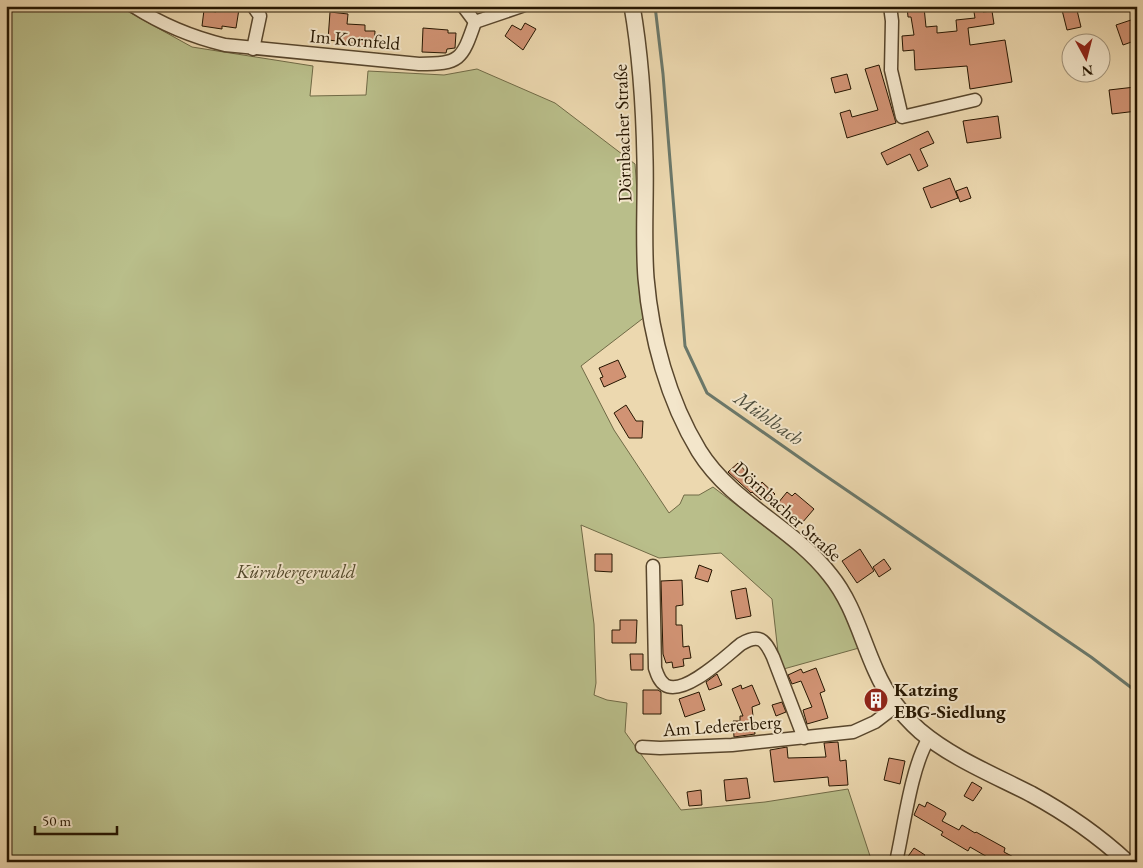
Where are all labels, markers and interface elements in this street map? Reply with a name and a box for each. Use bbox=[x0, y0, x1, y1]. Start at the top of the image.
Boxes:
street label: Im Kornfeld bbox=[309, 23, 402, 56]
north arrow bbox=[1060, 32, 1110, 82]
text: N bbox=[1080, 61, 1094, 81]
street label: Dörnbacher Straße bbox=[608, 64, 637, 202]
water label: Mühlbach bbox=[728, 384, 809, 451]
street label: Dörnbacher Straße bbox=[728, 456, 847, 567]
park label: Kürnbergerwald bbox=[235, 559, 356, 584]
place label: Katzing EBG-Siedlung bbox=[894, 677, 1006, 724]
building icon: Katzing EBG-Siedlung bbox=[863, 687, 889, 713]
street label: Am Ledererberg bbox=[661, 709, 783, 742]
scale bar bbox=[35, 803, 118, 835]
text: 50 m bbox=[42, 811, 71, 830]

